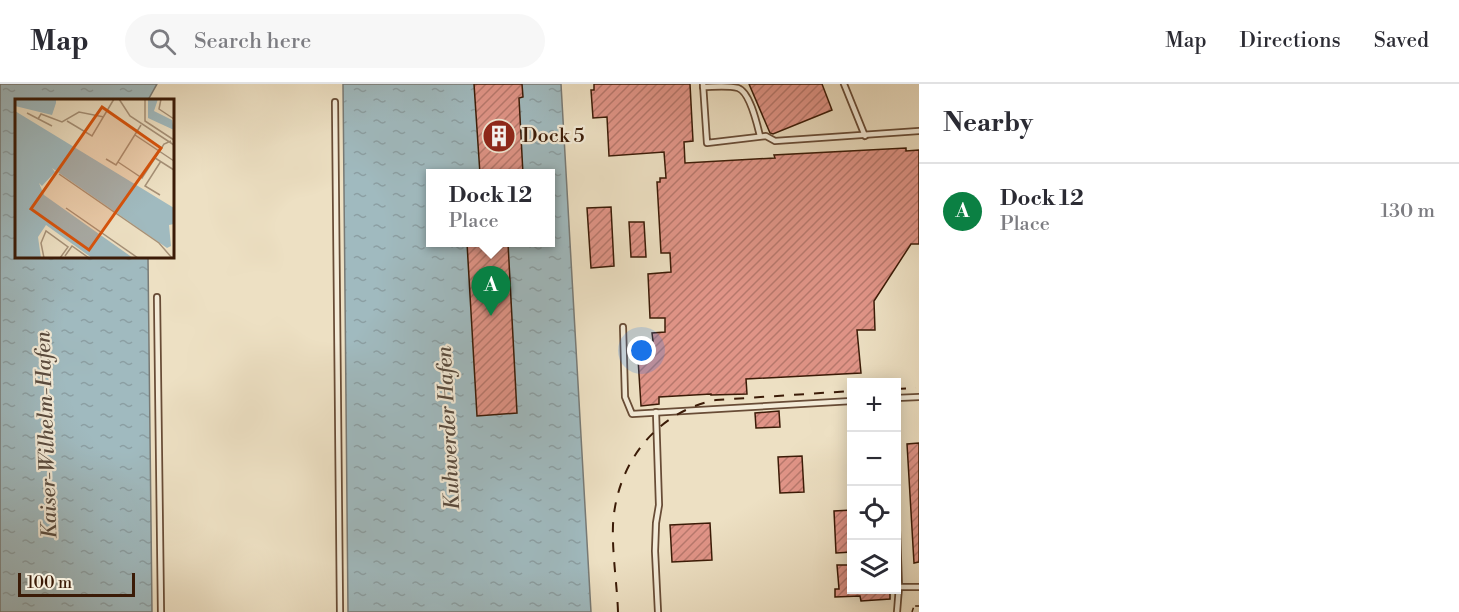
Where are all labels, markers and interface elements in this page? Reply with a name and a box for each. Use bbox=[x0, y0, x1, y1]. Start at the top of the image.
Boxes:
search box bbox=[125, 14, 545, 68]
text: Map bbox=[30, 24, 89, 59]
icon: search bbox=[146, 25, 179, 58]
text: Search here bbox=[194, 28, 311, 55]
text: Map bbox=[1165, 28, 1207, 54]
text: Directions bbox=[1240, 28, 1341, 54]
text: Saved bbox=[1374, 28, 1429, 54]
inset map bbox=[15, 99, 174, 258]
text: Nearby bbox=[943, 107, 1033, 139]
building icon: Dock 5 bbox=[481, 118, 517, 154]
place label: Dock 5 bbox=[522, 124, 584, 149]
popup bbox=[426, 169, 555, 247]
text: Dock 12 bbox=[449, 182, 532, 209]
text: Dock 12 bbox=[1000, 185, 1084, 212]
text: A bbox=[955, 199, 970, 224]
text: 130 m bbox=[1380, 199, 1435, 224]
text: Place bbox=[449, 209, 499, 234]
text: Place bbox=[1000, 212, 1050, 237]
pin: A bbox=[472, 266, 510, 316]
water label: Kaiser-Wilhelm-Hafen bbox=[30, 331, 64, 539]
your location bbox=[627, 336, 656, 365]
water label: Kuhwerder Hafen bbox=[432, 345, 466, 511]
map controls bbox=[847, 378, 901, 594]
button: + bbox=[847, 378, 901, 432]
button: − bbox=[847, 432, 901, 486]
button: locate bbox=[847, 486, 901, 540]
button: layers bbox=[847, 540, 901, 594]
scale bar bbox=[18, 570, 135, 598]
text: 100 m bbox=[27, 573, 72, 593]

